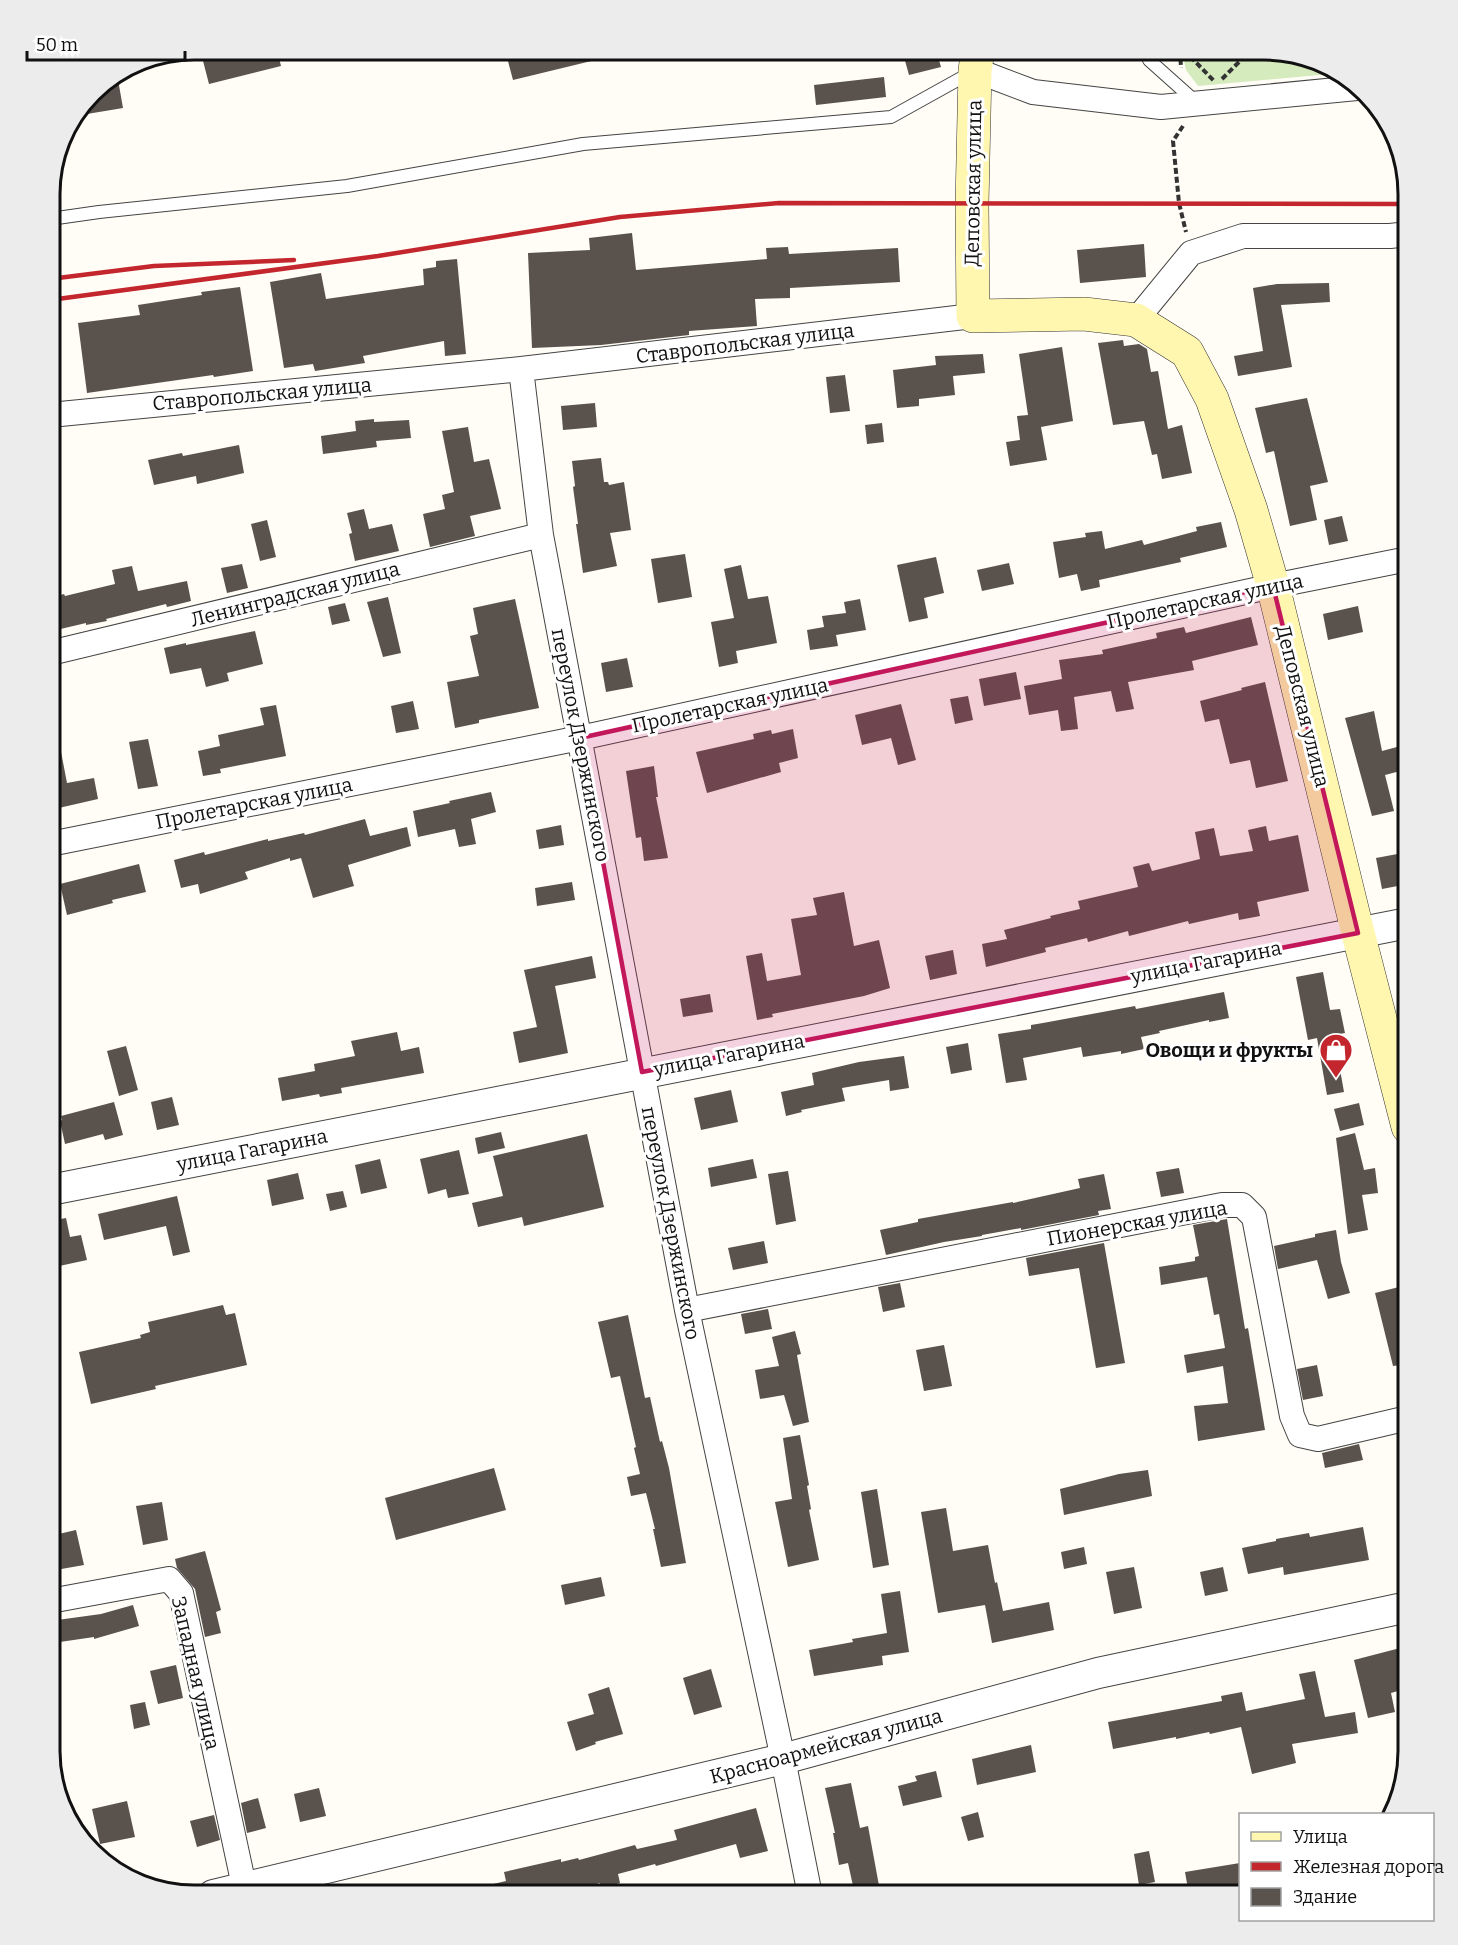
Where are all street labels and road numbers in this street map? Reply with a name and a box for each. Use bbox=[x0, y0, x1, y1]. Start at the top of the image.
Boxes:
street label: Деповская улица bbox=[960, 100, 986, 266]
street label: Ставропольская улица bbox=[634, 318, 856, 368]
street label: Ставропольская улица bbox=[151, 372, 373, 416]
street label: Ленинградская улица bbox=[188, 556, 402, 632]
street label: Пролетарская улица bbox=[1105, 568, 1305, 634]
street label: Деповская улица bbox=[1271, 622, 1335, 790]
street label: переулок Дзержинского bbox=[547, 626, 615, 864]
street label: Пролетарская улица bbox=[630, 672, 830, 738]
street label: Пролетарская улица bbox=[153, 772, 355, 834]
street label: улица Гагарина bbox=[1128, 936, 1283, 989]
street label: улица Гагарина bbox=[651, 1029, 806, 1082]
street label: переулок Дзержинского bbox=[637, 1104, 705, 1342]
street label: улица Гагарина bbox=[174, 1124, 329, 1177]
street label: Пионерская улица bbox=[1045, 1195, 1229, 1251]
street label: Западная улица bbox=[167, 1594, 225, 1752]
street label: Красноармейская улица bbox=[707, 1703, 945, 1789]

